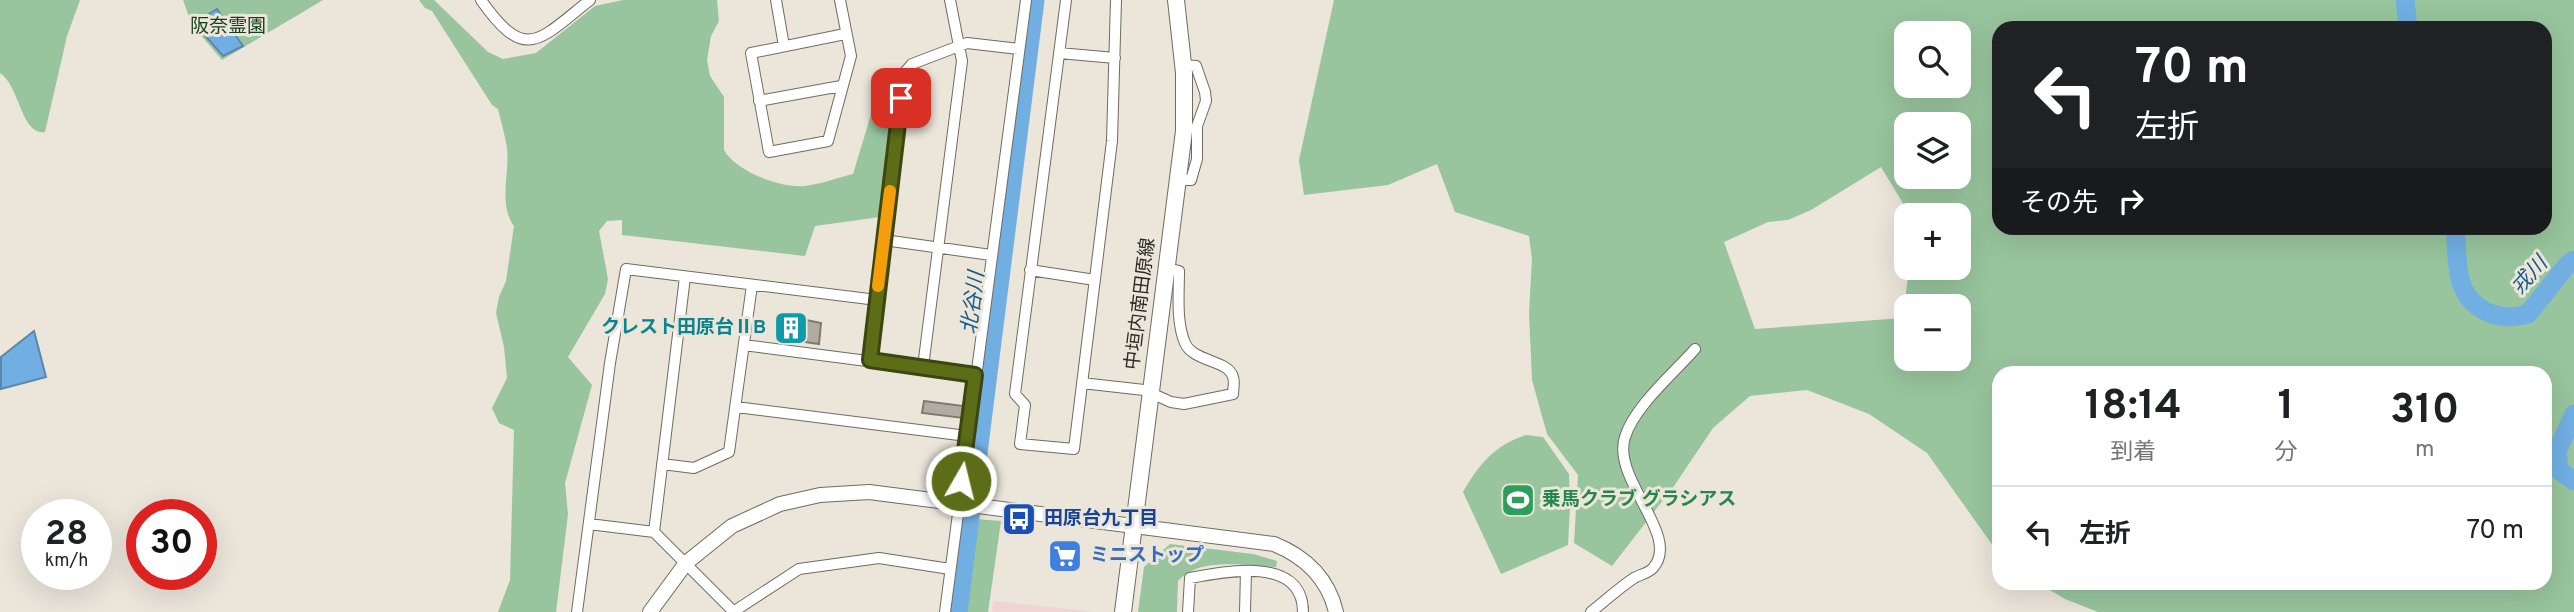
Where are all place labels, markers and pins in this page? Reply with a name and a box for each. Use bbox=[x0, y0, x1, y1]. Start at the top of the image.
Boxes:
pin bbox=[871, 68, 931, 128]
building icon: クレスト田原台ⅡB bbox=[772, 309, 810, 347]
place label: クレスト田原台ⅡB bbox=[601, 316, 766, 340]
sports icon: 乗馬クラブ グラシアス bbox=[1499, 481, 1537, 519]
place label: 乗馬クラブ グラシアス bbox=[1542, 488, 1736, 512]
bus stop icon: 田原台九丁目 bbox=[1000, 500, 1038, 538]
place label: 田原台九丁目 bbox=[1044, 507, 1158, 531]
supermarket icon: ミニストップ bbox=[1046, 537, 1084, 575]
place label: ミニストップ bbox=[1090, 544, 1204, 568]

